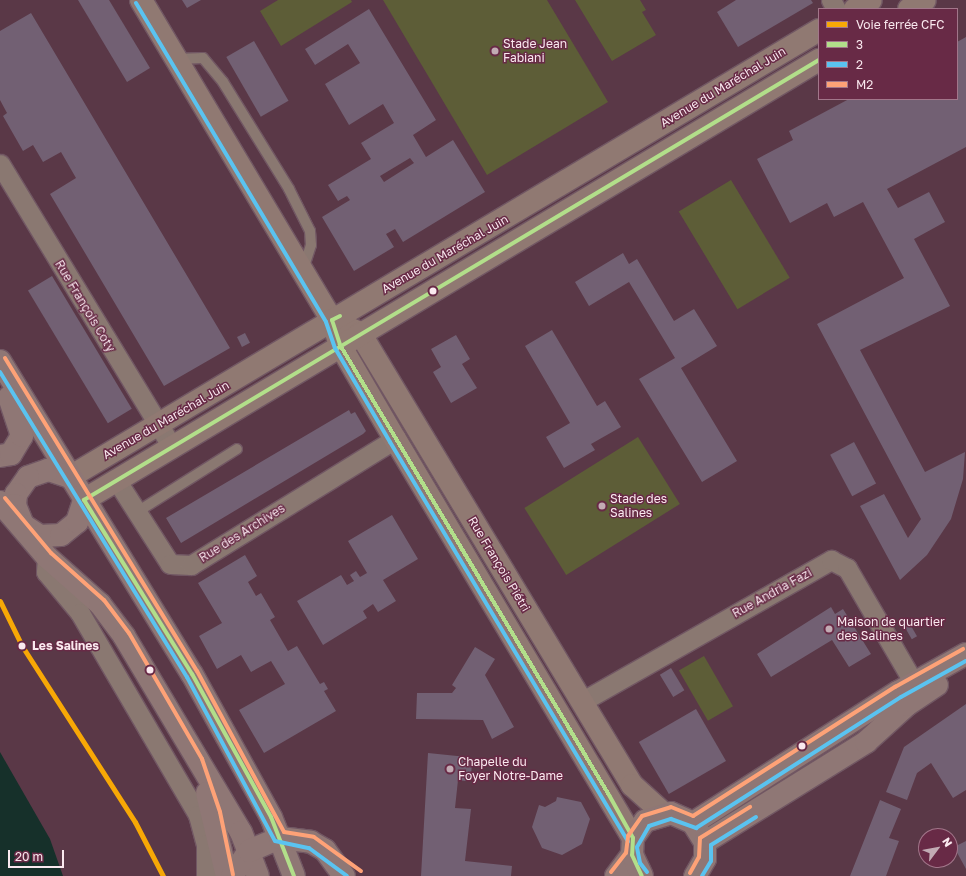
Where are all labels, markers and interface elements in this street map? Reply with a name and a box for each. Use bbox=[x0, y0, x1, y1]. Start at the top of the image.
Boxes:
legend bbox=[818, 8, 958, 100]
text: Voie ferrée CFC bbox=[856, 17, 944, 32]
place label: Stade Jean Fabiani bbox=[503, 37, 567, 65]
text: 3 bbox=[856, 37, 863, 52]
street label: Avenue du Maréchal Juin bbox=[658, 44, 788, 130]
marker: Stade Jean Fabiani bbox=[490, 46, 500, 56]
text: 2 bbox=[856, 57, 863, 72]
text: M2 bbox=[856, 77, 873, 92]
street label: Avenue du Maréchal Juin bbox=[379, 212, 511, 296]
street label: Rue François Coty bbox=[52, 258, 118, 354]
unlabelled marker bbox=[428, 286, 438, 296]
street label: Avenue du Maréchal Juin bbox=[100, 378, 232, 462]
place label: Stade des Salines bbox=[610, 492, 667, 520]
street label: Rue des Archives bbox=[196, 501, 288, 565]
marker: Stade des Salines bbox=[597, 501, 607, 511]
street label: Rue François Piétri bbox=[465, 514, 533, 614]
street label: Rue Andria Fazi bbox=[730, 565, 814, 621]
place label: Maison de quartier des Salines bbox=[837, 615, 945, 643]
marker: Maison de quartier des Salines bbox=[824, 624, 834, 634]
marker: Les Salines bbox=[15, 639, 29, 653]
place label: Les Salines bbox=[32, 639, 99, 653]
unlabelled marker bbox=[145, 665, 155, 675]
unlabelled marker bbox=[797, 741, 807, 751]
place label: Chapelle du Foyer Notre-Dame bbox=[458, 755, 563, 783]
marker: Chapelle du Foyer Notre-Dame bbox=[445, 764, 455, 774]
north arrow bbox=[918, 828, 958, 868]
text: N bbox=[940, 835, 955, 849]
scale bar bbox=[10, 842, 66, 868]
text: 20 m bbox=[15, 849, 43, 864]

